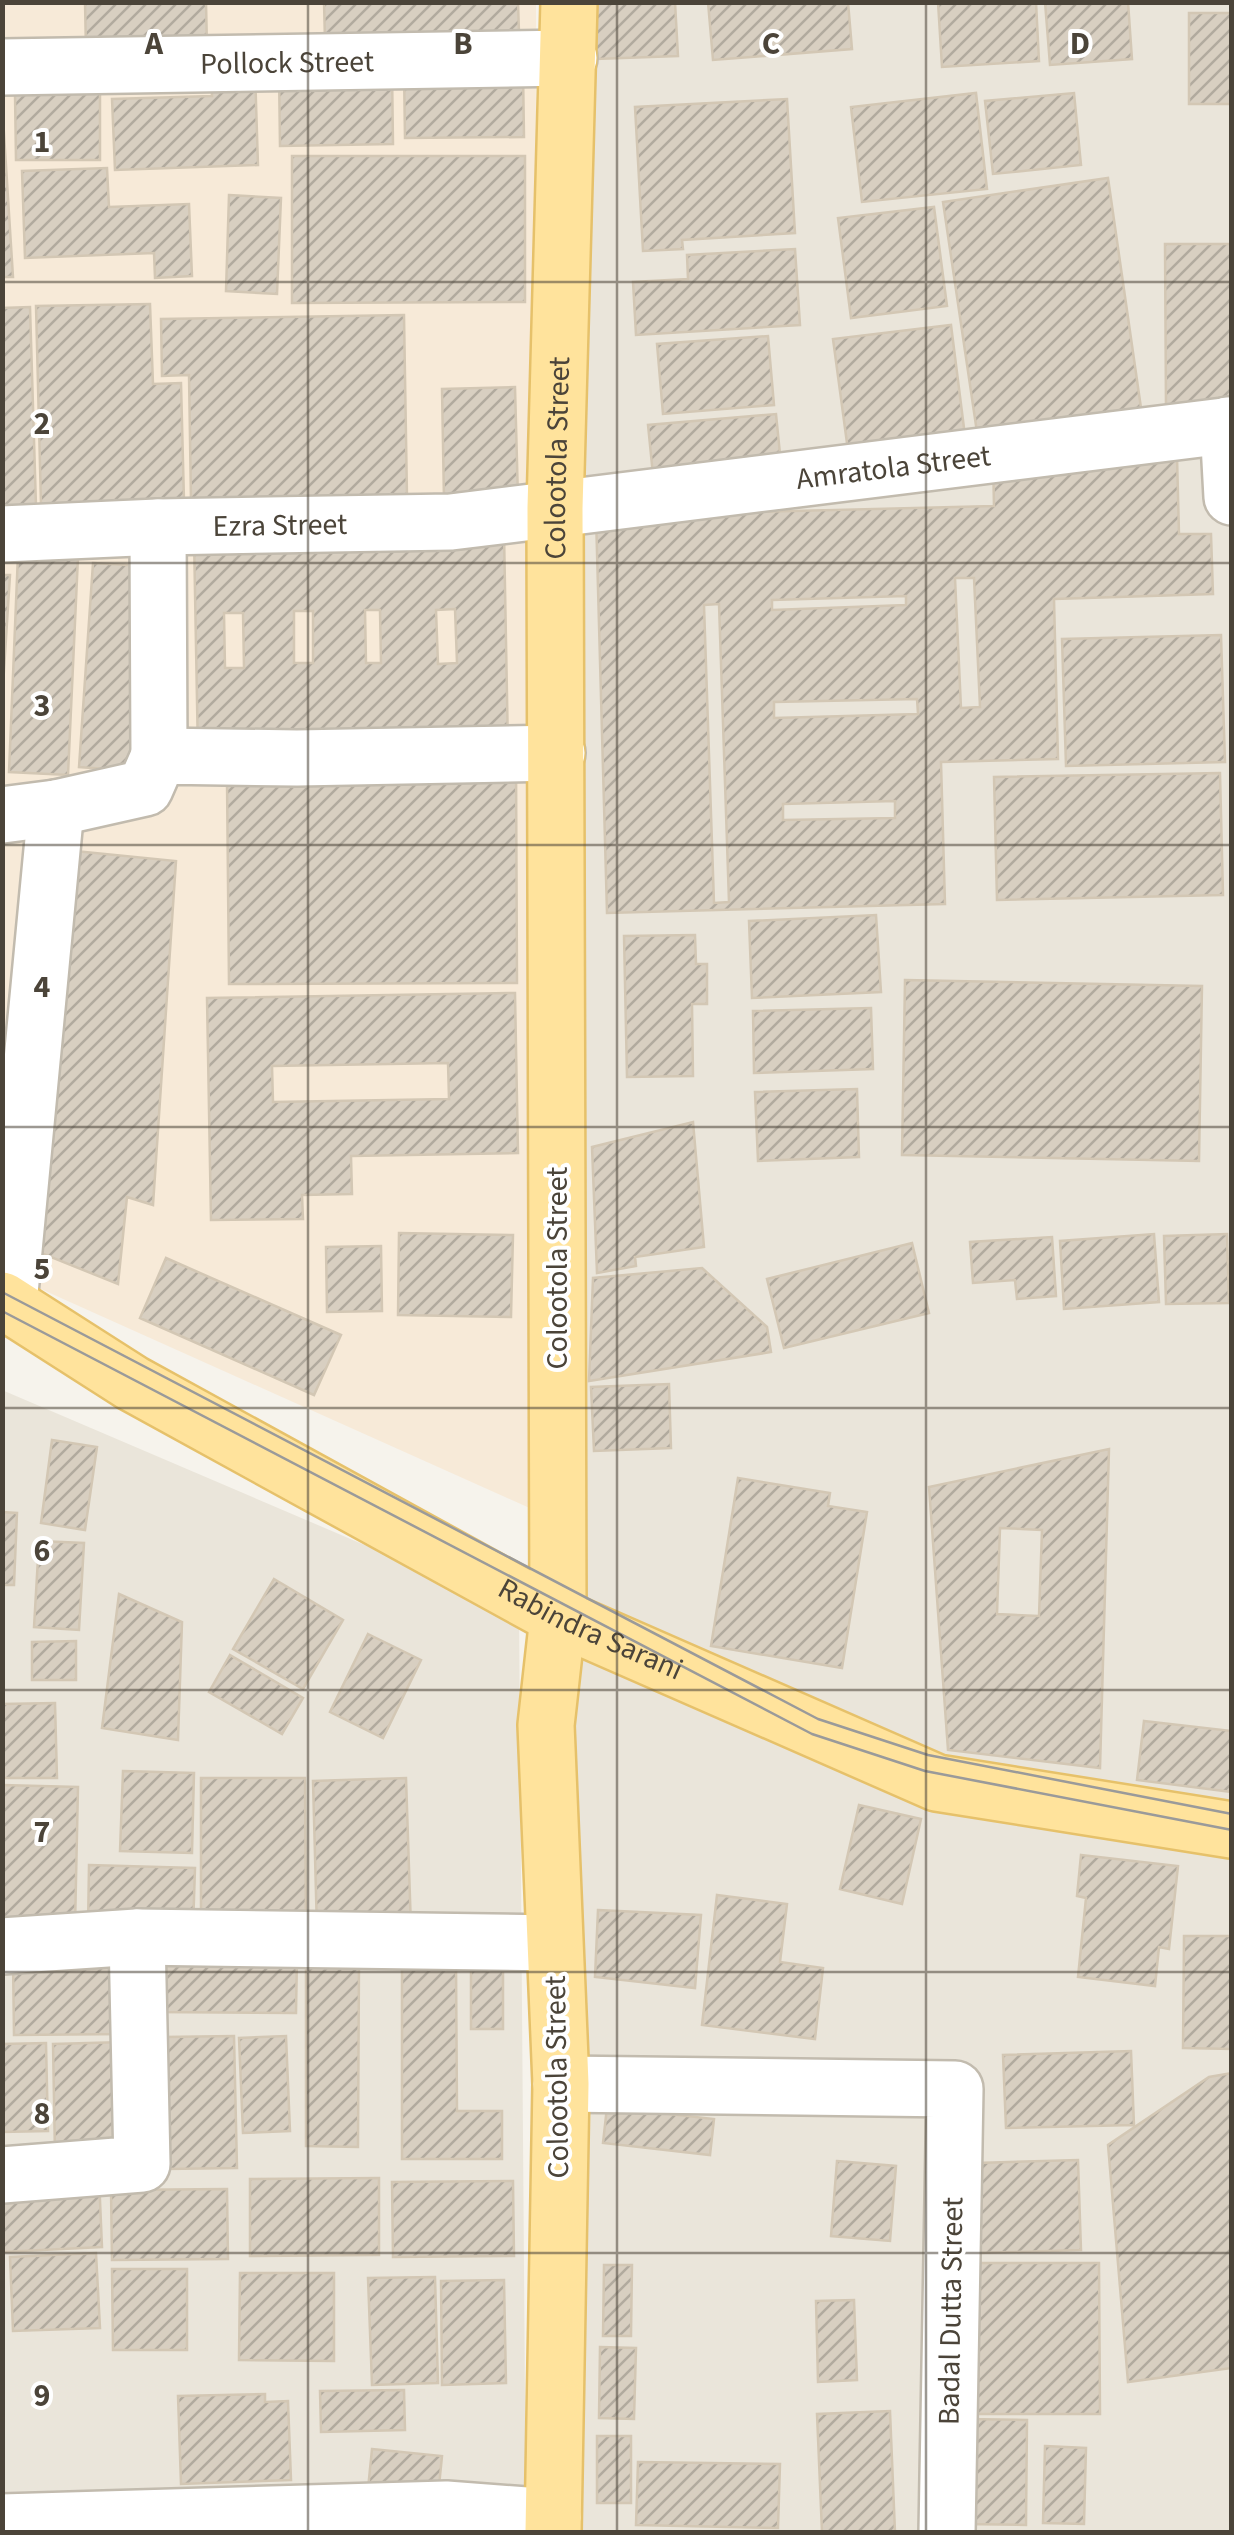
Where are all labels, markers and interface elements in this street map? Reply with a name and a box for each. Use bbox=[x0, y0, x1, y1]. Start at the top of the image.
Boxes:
text: A bbox=[144, 21, 164, 67]
text: B bbox=[453, 21, 473, 67]
text: C bbox=[762, 21, 780, 67]
text: D bbox=[1070, 21, 1090, 67]
street label: Pollock Street bbox=[200, 40, 374, 85]
text: 1 bbox=[34, 119, 50, 165]
street label: Colootola Street bbox=[533, 356, 581, 560]
text: 2 bbox=[34, 401, 50, 447]
street label: Amratola Street bbox=[794, 434, 993, 500]
street label: Ezra Street bbox=[212, 502, 347, 548]
text: 3 bbox=[34, 683, 50, 729]
text: 4 bbox=[34, 964, 51, 1010]
street label: Colootola Street bbox=[536, 1167, 579, 1369]
text: 5 bbox=[34, 1246, 50, 1292]
text: 6 bbox=[34, 1528, 50, 1574]
street label: Rabindra Sarani bbox=[491, 1567, 690, 1691]
text: 7 bbox=[34, 1809, 50, 1855]
street label: Colootola Street bbox=[534, 1975, 580, 2179]
text: 8 bbox=[34, 2091, 50, 2137]
street label: Badal Dutta Street bbox=[928, 2197, 974, 2425]
text: 9 bbox=[34, 2373, 50, 2419]

